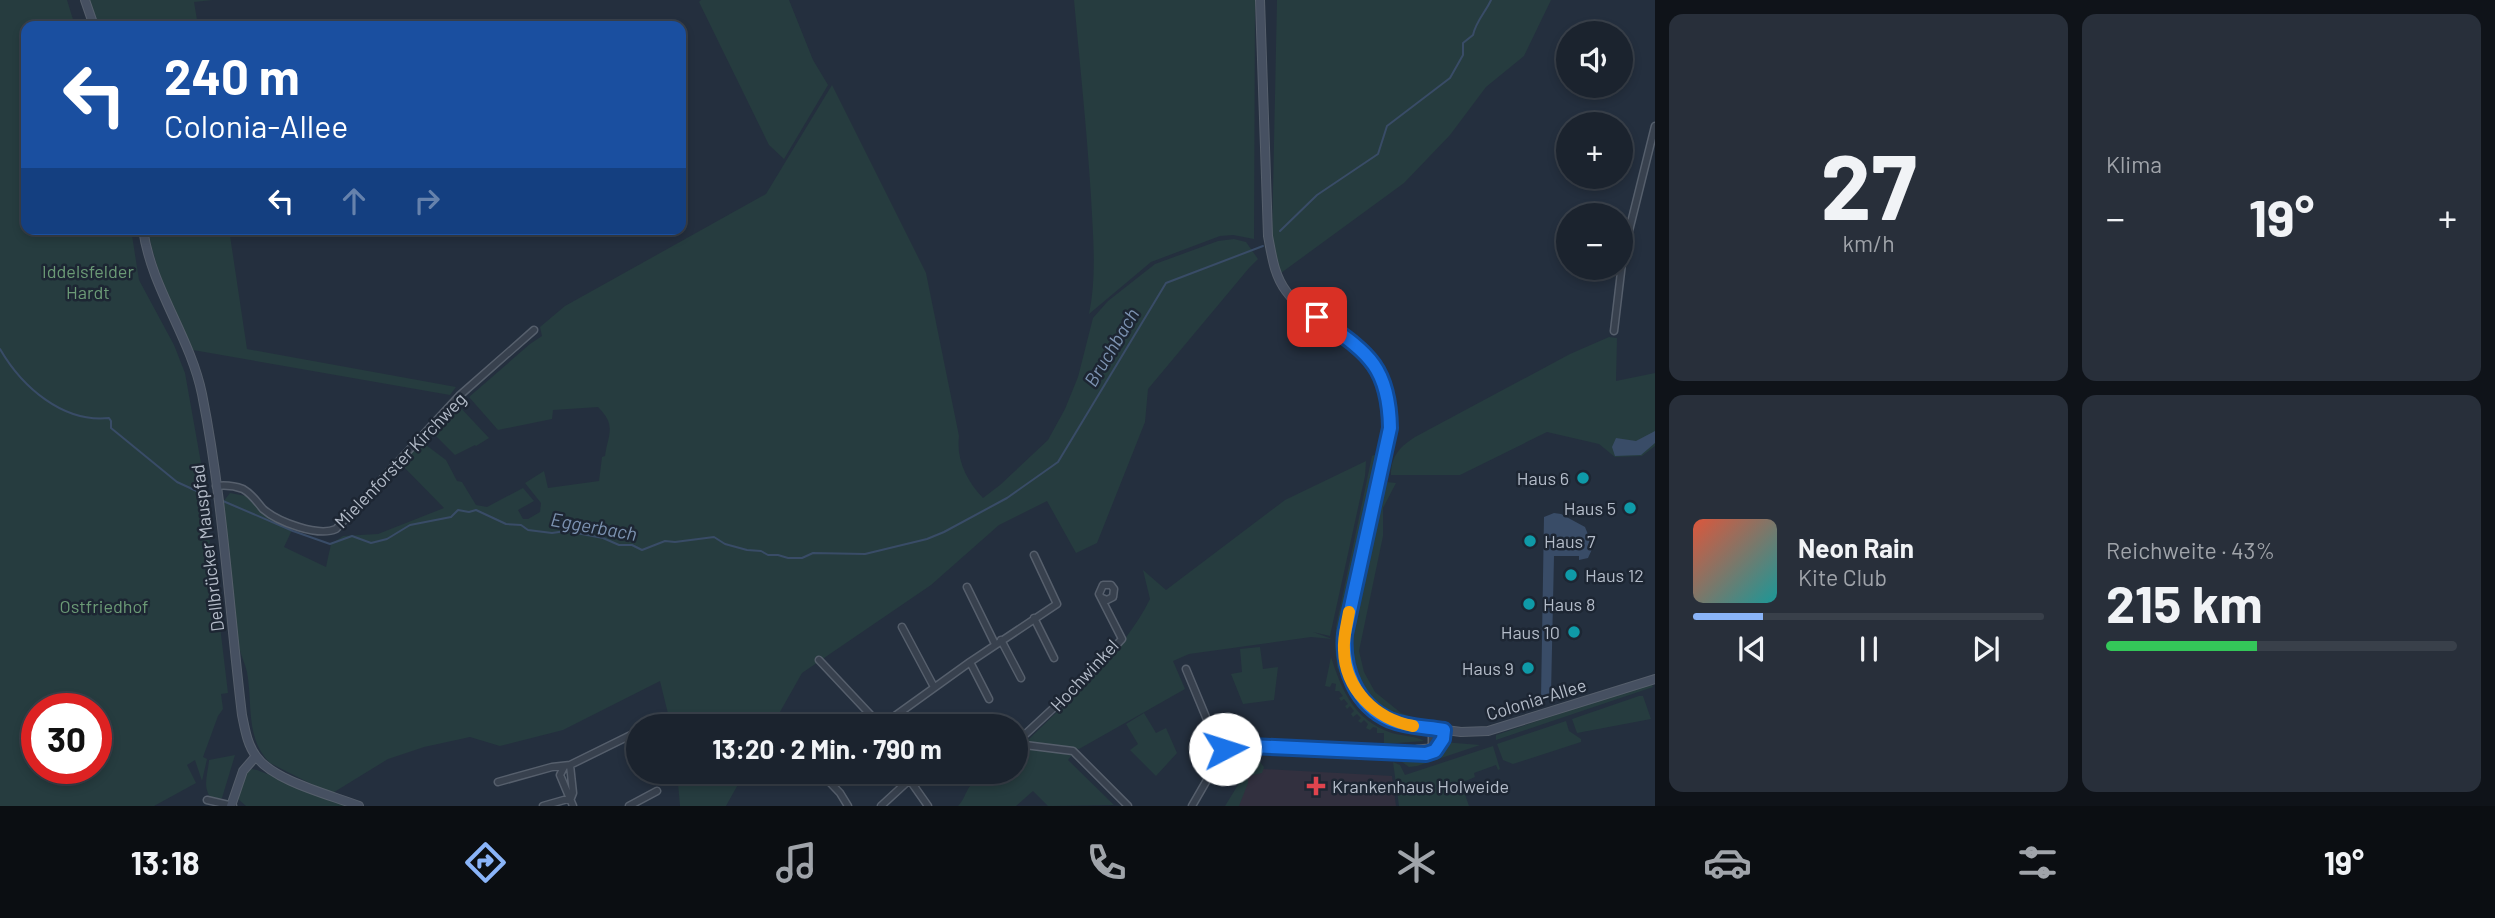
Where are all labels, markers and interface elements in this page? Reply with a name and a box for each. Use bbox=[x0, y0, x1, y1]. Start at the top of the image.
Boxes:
map controls bbox=[1556, 21, 1633, 280]
button: sound bbox=[1556, 21, 1633, 98]
text: 240 m bbox=[164, 46, 300, 105]
icon: left bbox=[49, 49, 140, 140]
text: Colonia-Allee bbox=[164, 106, 348, 144]
button: + bbox=[1556, 112, 1633, 189]
text: 27 bbox=[1820, 129, 1917, 238]
text: Klima bbox=[2106, 150, 2162, 178]
icon: left bbox=[262, 182, 300, 220]
icon: ahead bbox=[335, 182, 373, 220]
icon: right bbox=[408, 182, 446, 220]
text: 19° bbox=[2249, 185, 2314, 247]
text: − bbox=[2106, 194, 2125, 240]
text: + bbox=[2438, 194, 2457, 240]
button: − bbox=[1556, 203, 1633, 280]
text: km/h bbox=[1842, 229, 1895, 257]
park label: Iddelsfelder Hardt bbox=[42, 260, 134, 303]
pin bbox=[1287, 287, 1347, 347]
icon: arrive bbox=[1298, 298, 1336, 336]
water label: Bruchbach bbox=[1079, 304, 1143, 390]
street label: Mielenforster Kirchweg bbox=[330, 388, 470, 532]
street label: Dellbrücker Mauspfad bbox=[186, 463, 228, 633]
place label: Haus 6 bbox=[1517, 467, 1569, 489]
marker: Haus 6 bbox=[1575, 470, 1591, 486]
place label: Haus 5 bbox=[1564, 497, 1616, 519]
marker: Haus 5 bbox=[1622, 500, 1638, 516]
water label: Eggerbach bbox=[549, 507, 639, 545]
place label: Haus 7 bbox=[1544, 530, 1596, 552]
text: Neon Rain bbox=[1798, 532, 1914, 563]
marker: Haus 7 bbox=[1522, 533, 1538, 549]
text: Reichweite · 43% bbox=[2106, 536, 2275, 564]
text: Kite Club bbox=[1798, 563, 1887, 591]
place label: Haus 12 bbox=[1585, 564, 1644, 586]
marker: Haus 12 bbox=[1563, 567, 1579, 583]
text: 215 km bbox=[2106, 571, 2263, 633]
place label: Haus 8 bbox=[1543, 593, 1595, 615]
park label: Ostfriedhof bbox=[59, 595, 149, 617]
marker: Haus 8 bbox=[1521, 596, 1537, 612]
place label: Haus 10 bbox=[1501, 621, 1560, 643]
marker: Haus 10 bbox=[1566, 624, 1582, 640]
icon: previous bbox=[1733, 630, 1771, 668]
icon: pause bbox=[1850, 630, 1888, 668]
icon: next bbox=[1967, 630, 2005, 668]
street label: Hochwinkel bbox=[1045, 635, 1123, 715]
place label: Haus 9 bbox=[1462, 657, 1514, 679]
marker: Haus 9 bbox=[1520, 660, 1536, 676]
street label: Colonia-Allee bbox=[1483, 673, 1589, 725]
speed limit sign: 30 bbox=[21, 693, 112, 784]
position arrow bbox=[1188, 712, 1262, 786]
text: 13:20 · 2 Min. · 790 m bbox=[712, 733, 942, 764]
place label: Krankenhaus Holweide bbox=[1332, 775, 1509, 797]
marker: Krankenhaus Holweide bbox=[1306, 776, 1326, 796]
icon: directions bbox=[461, 838, 510, 887]
icon: music bbox=[772, 838, 821, 887]
icon: phone bbox=[1082, 838, 1131, 887]
icon: climate bbox=[1392, 838, 1441, 887]
icon: car bbox=[1703, 838, 1752, 887]
icon: filters bbox=[2013, 838, 2062, 887]
text: 13:18 bbox=[131, 843, 200, 881]
text: 19° bbox=[2324, 843, 2364, 881]

